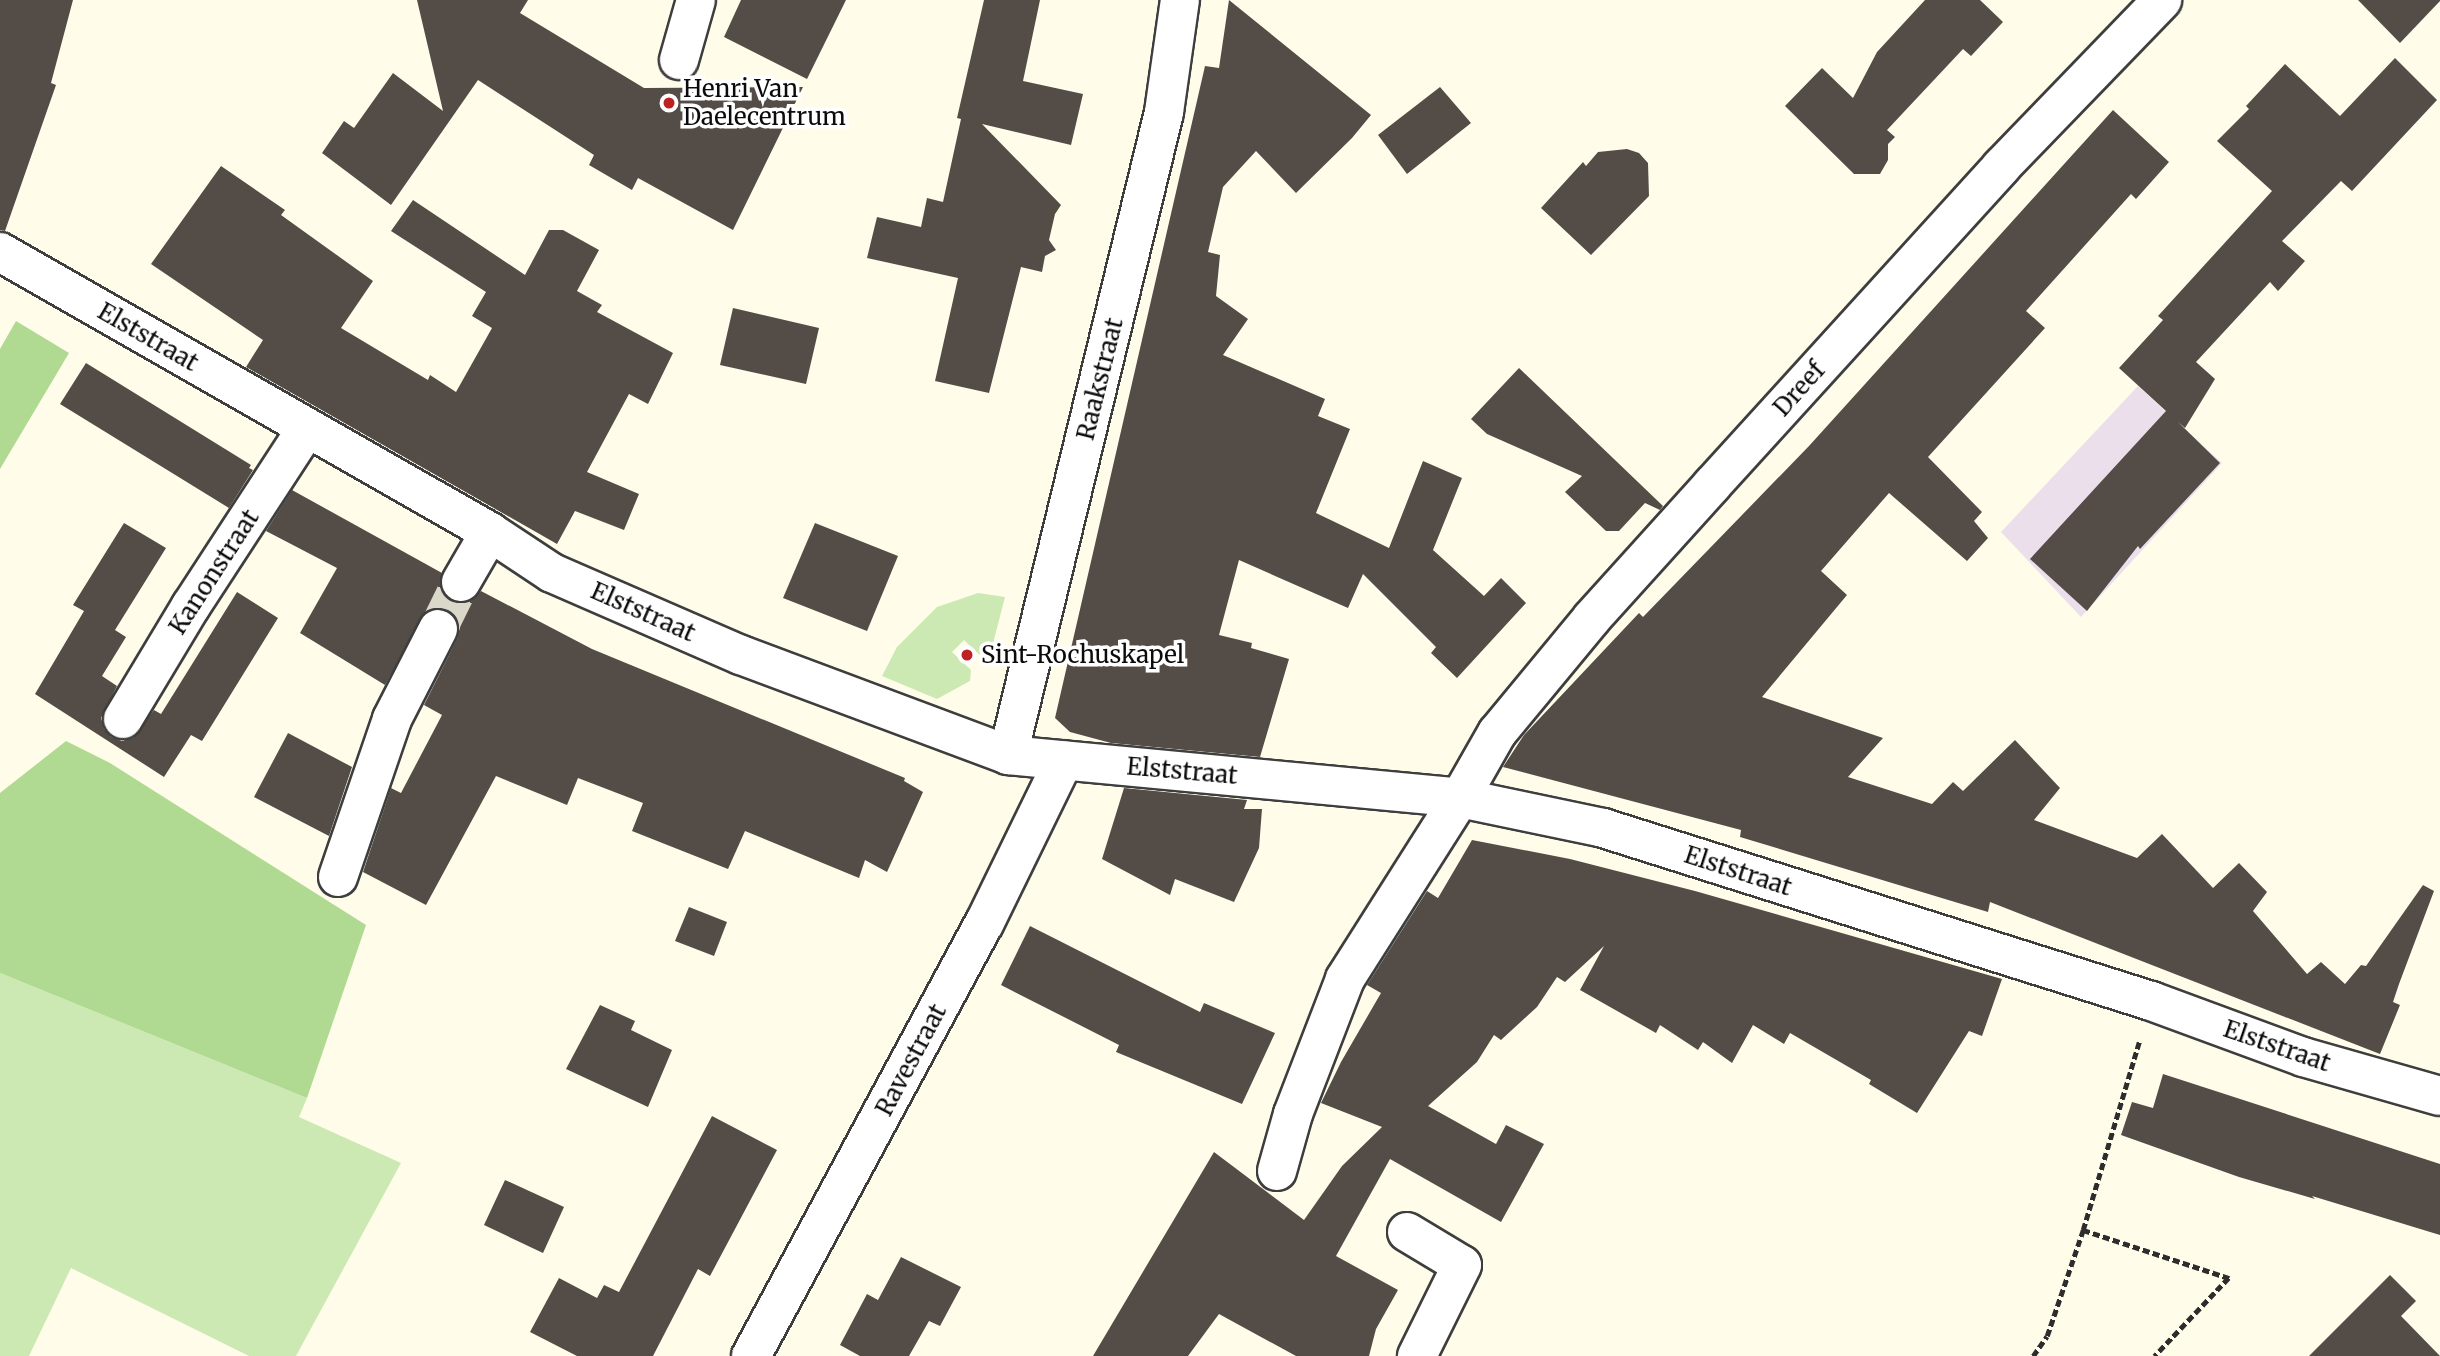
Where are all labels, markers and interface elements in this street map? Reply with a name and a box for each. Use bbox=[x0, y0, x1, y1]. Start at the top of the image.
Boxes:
place label: Henri Van Daelecentrum bbox=[683, 75, 846, 131]
marker: Henri Van Daelecentrum bbox=[661, 95, 677, 111]
street label: Elststraat bbox=[93, 297, 203, 377]
street label: Raakstraat bbox=[1071, 315, 1129, 443]
street label: Dreef bbox=[1767, 356, 1831, 422]
street label: Kanonstraat bbox=[163, 504, 265, 640]
street label: Elststraat bbox=[586, 576, 700, 648]
place label: Sint-Rochuskapel bbox=[981, 641, 1184, 669]
marker: Sint-Rochuskapel bbox=[959, 647, 975, 663]
street label: Elststraat bbox=[1125, 752, 1239, 790]
street label: Elststraat bbox=[1681, 840, 1795, 902]
street label: Ravestraat bbox=[870, 999, 952, 1121]
street label: Elststraat bbox=[2220, 1014, 2334, 1078]

